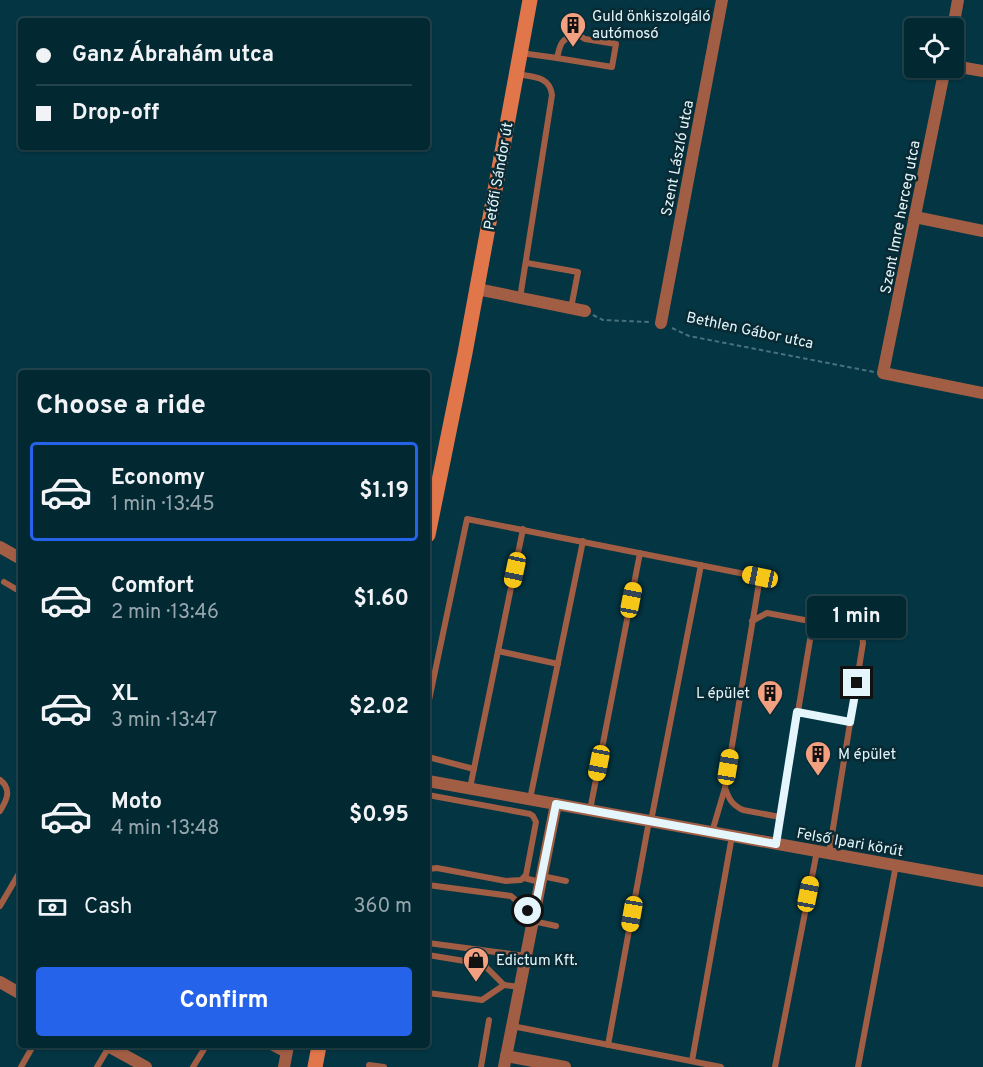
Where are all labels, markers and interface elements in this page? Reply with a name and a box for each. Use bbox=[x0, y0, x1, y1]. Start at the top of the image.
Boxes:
place label: Guld önkiszolgáló autómosó bbox=[592, 8, 711, 44]
building icon: Guld önkiszolgáló autómosó bbox=[558, 10, 588, 48]
map controls bbox=[904, 18, 964, 78]
button: locate bbox=[904, 18, 964, 78]
text: Ganz Ábrahám utca bbox=[72, 42, 274, 69]
street label: Szent László utca bbox=[658, 99, 699, 218]
text: Drop-off bbox=[72, 100, 159, 127]
street label: Petőfi Sándor út bbox=[481, 121, 518, 232]
street label: Szent Imre herceg utca bbox=[877, 139, 926, 296]
street label: Bethlen Gábor utca bbox=[684, 309, 815, 354]
text: Choose a ride bbox=[36, 389, 206, 423]
icon: car bbox=[39, 465, 93, 519]
text: Economy bbox=[111, 465, 205, 492]
text: $1.19 bbox=[359, 478, 409, 505]
text: 1 min · 13:45 bbox=[111, 492, 215, 518]
car bbox=[502, 551, 528, 589]
car bbox=[741, 564, 779, 590]
icon: car bbox=[39, 573, 93, 627]
text: Comfort bbox=[111, 573, 194, 600]
car bbox=[619, 581, 643, 619]
text: $1.60 bbox=[353, 586, 409, 613]
callout: 1 min bbox=[808, 596, 906, 638]
text: 2 min · 13:46 bbox=[111, 600, 219, 626]
text: 1 min bbox=[832, 604, 881, 630]
route end bbox=[843, 669, 870, 696]
building icon: L épület bbox=[755, 678, 785, 716]
icon: car bbox=[39, 681, 93, 735]
text: XL bbox=[111, 681, 138, 708]
place label: L épület bbox=[696, 685, 750, 704]
text: $2.02 bbox=[349, 694, 409, 721]
text: 3 min · 13:47 bbox=[111, 708, 217, 734]
building icon: M épület bbox=[803, 739, 833, 777]
car bbox=[587, 744, 611, 782]
place label: M épület bbox=[838, 746, 896, 765]
car bbox=[716, 748, 740, 786]
icon: car bbox=[39, 789, 93, 843]
text: Moto bbox=[111, 789, 162, 816]
text: $0.95 bbox=[349, 802, 409, 829]
text: 4 min · 13:48 bbox=[111, 816, 219, 842]
street label: Felső Ipari körút bbox=[795, 825, 904, 862]
car bbox=[796, 875, 820, 913]
icon: cash bbox=[36, 891, 69, 924]
text: Cash bbox=[84, 894, 133, 921]
text: 360 m bbox=[354, 894, 412, 920]
car bbox=[620, 895, 644, 933]
route start bbox=[514, 897, 541, 924]
shop icon: Edictum Kft. bbox=[461, 945, 491, 983]
place label: Edictum Kft. bbox=[496, 952, 578, 971]
button: Confirm bbox=[36, 967, 412, 1036]

